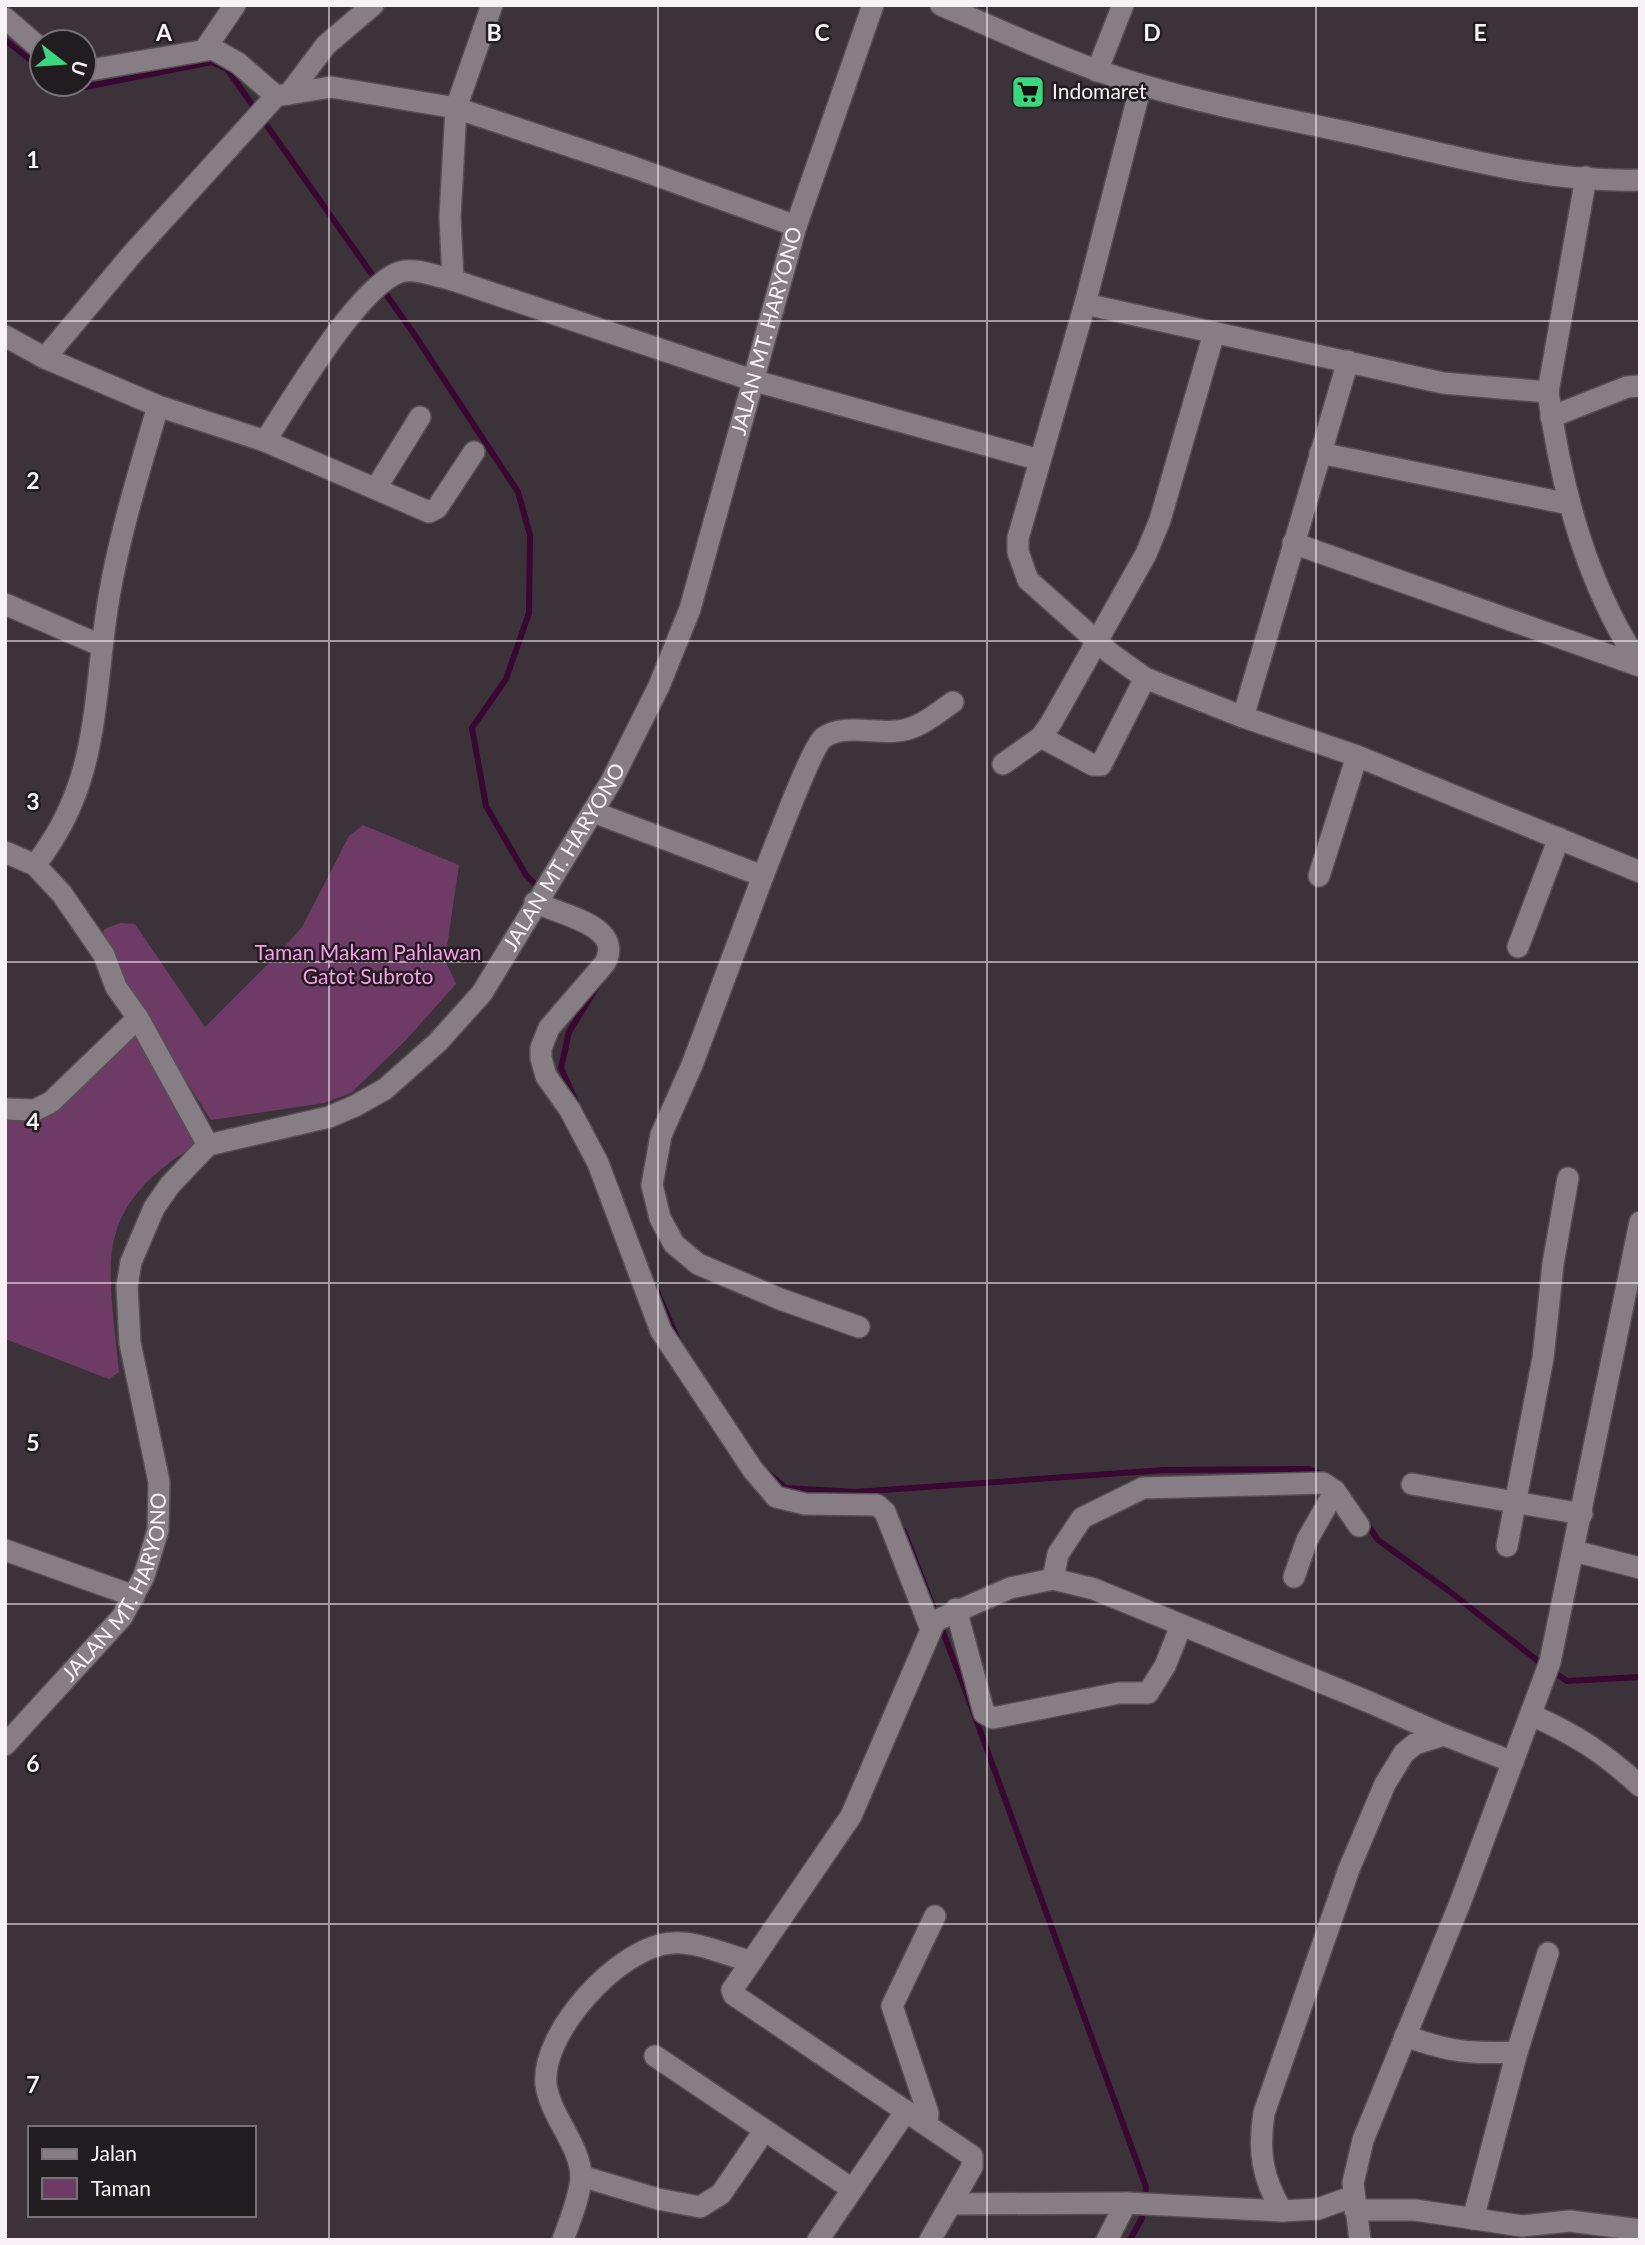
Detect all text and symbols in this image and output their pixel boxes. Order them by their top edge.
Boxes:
text: A [155,18,173,46]
text: B [486,18,502,46]
text: C [814,18,830,46]
text: D [1143,18,1161,46]
text: E [1473,18,1487,46]
north arrow [28,28,98,98]
text: U [67,58,93,78]
supermarket icon: Indomaret [1009,73,1047,111]
place label: Indomaret [1052,78,1147,103]
text: 1 [26,145,40,173]
street label: JALAN MT. HARYONO [725,224,806,438]
text: 2 [26,466,40,494]
street label: JALAN MT. HARYONO [497,759,629,955]
text: 3 [26,787,40,815]
park label: Taman Makam Pahlawan Gatot Subroto [255,939,481,988]
text: 4 [26,1107,40,1135]
text: 5 [26,1428,40,1456]
street label: JALAN MT. HARYONO [56,1492,170,1686]
text: 6 [26,1749,40,1777]
text: 7 [26,2070,40,2098]
legend [28,2126,256,2217]
text: Jalan [91,2140,137,2165]
text: Taman [91,2175,151,2200]

